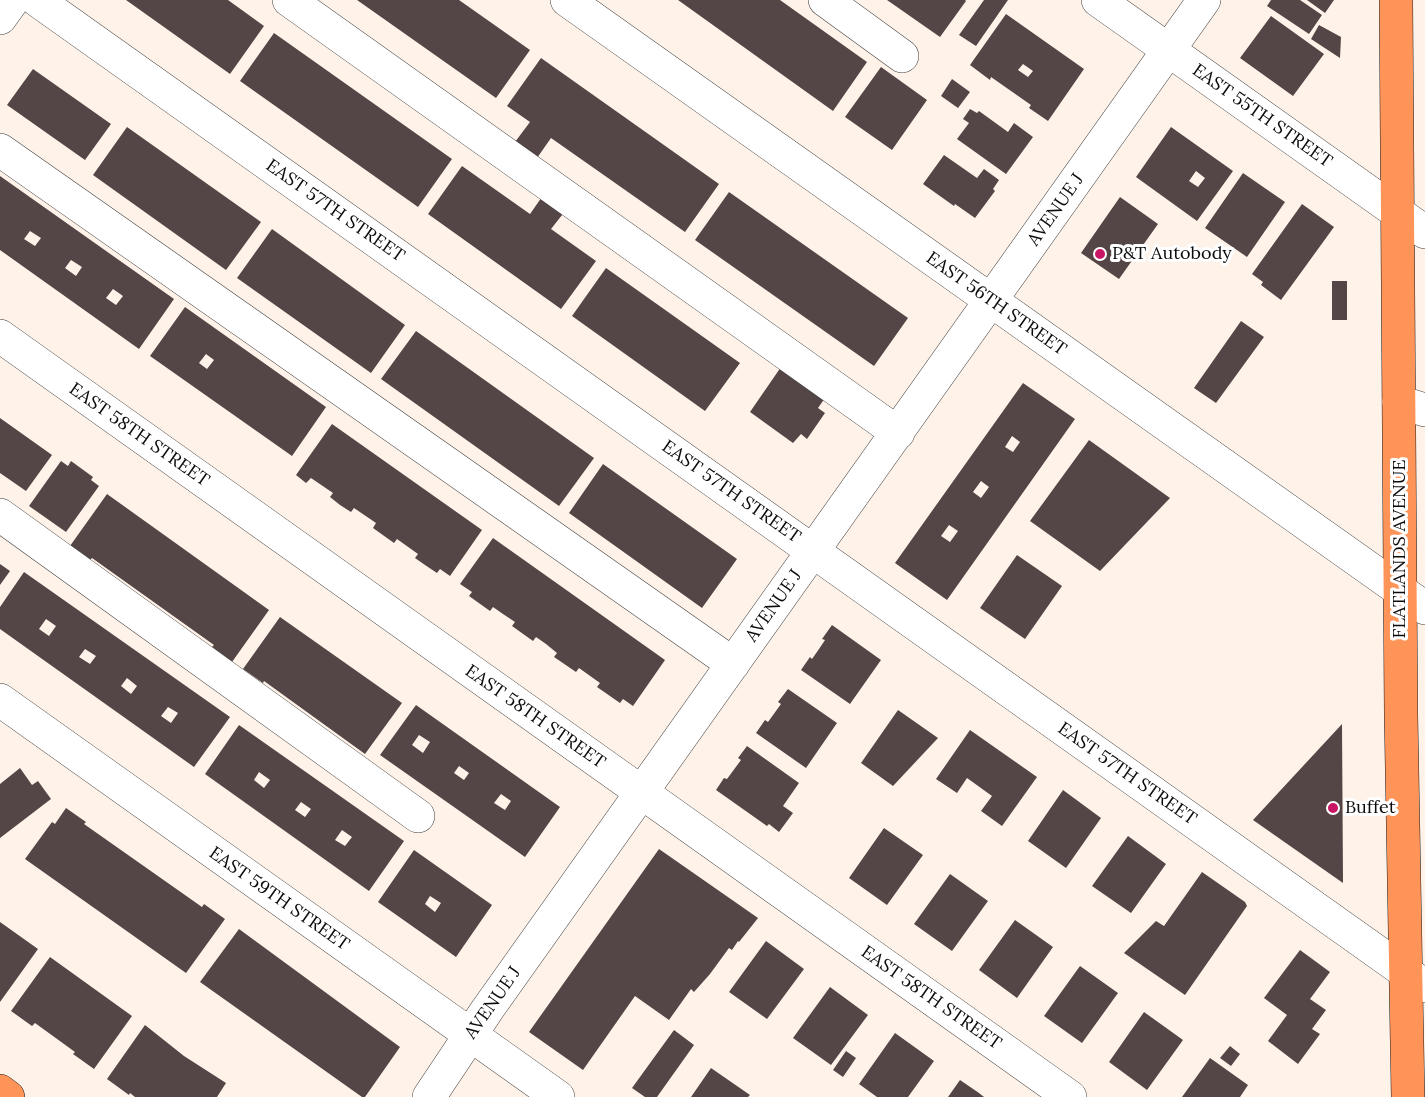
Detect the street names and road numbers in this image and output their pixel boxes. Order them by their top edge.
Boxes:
street label: EAST 55TH STREET [1188,60,1336,172]
street label: EAST 57TH STREET [262,155,408,267]
street label: AVENUE J [1023,170,1089,250]
street label: EAST 56TH STREET [922,247,1070,361]
street label: EAST 58TH STREET [65,379,213,491]
street label: EAST 57TH STREET [658,436,804,548]
street label: FLATLANDS AVENUE [1389,460,1411,638]
street label: AVENUE J [741,566,807,646]
street label: EAST 58TH STREET [461,661,609,773]
street label: EAST 57TH STREET [1054,718,1200,830]
street label: EAST 59TH STREET [205,842,353,956]
street label: EAST 58TH STREET [857,942,1005,1054]
street label: AVENUE J [460,963,526,1043]

